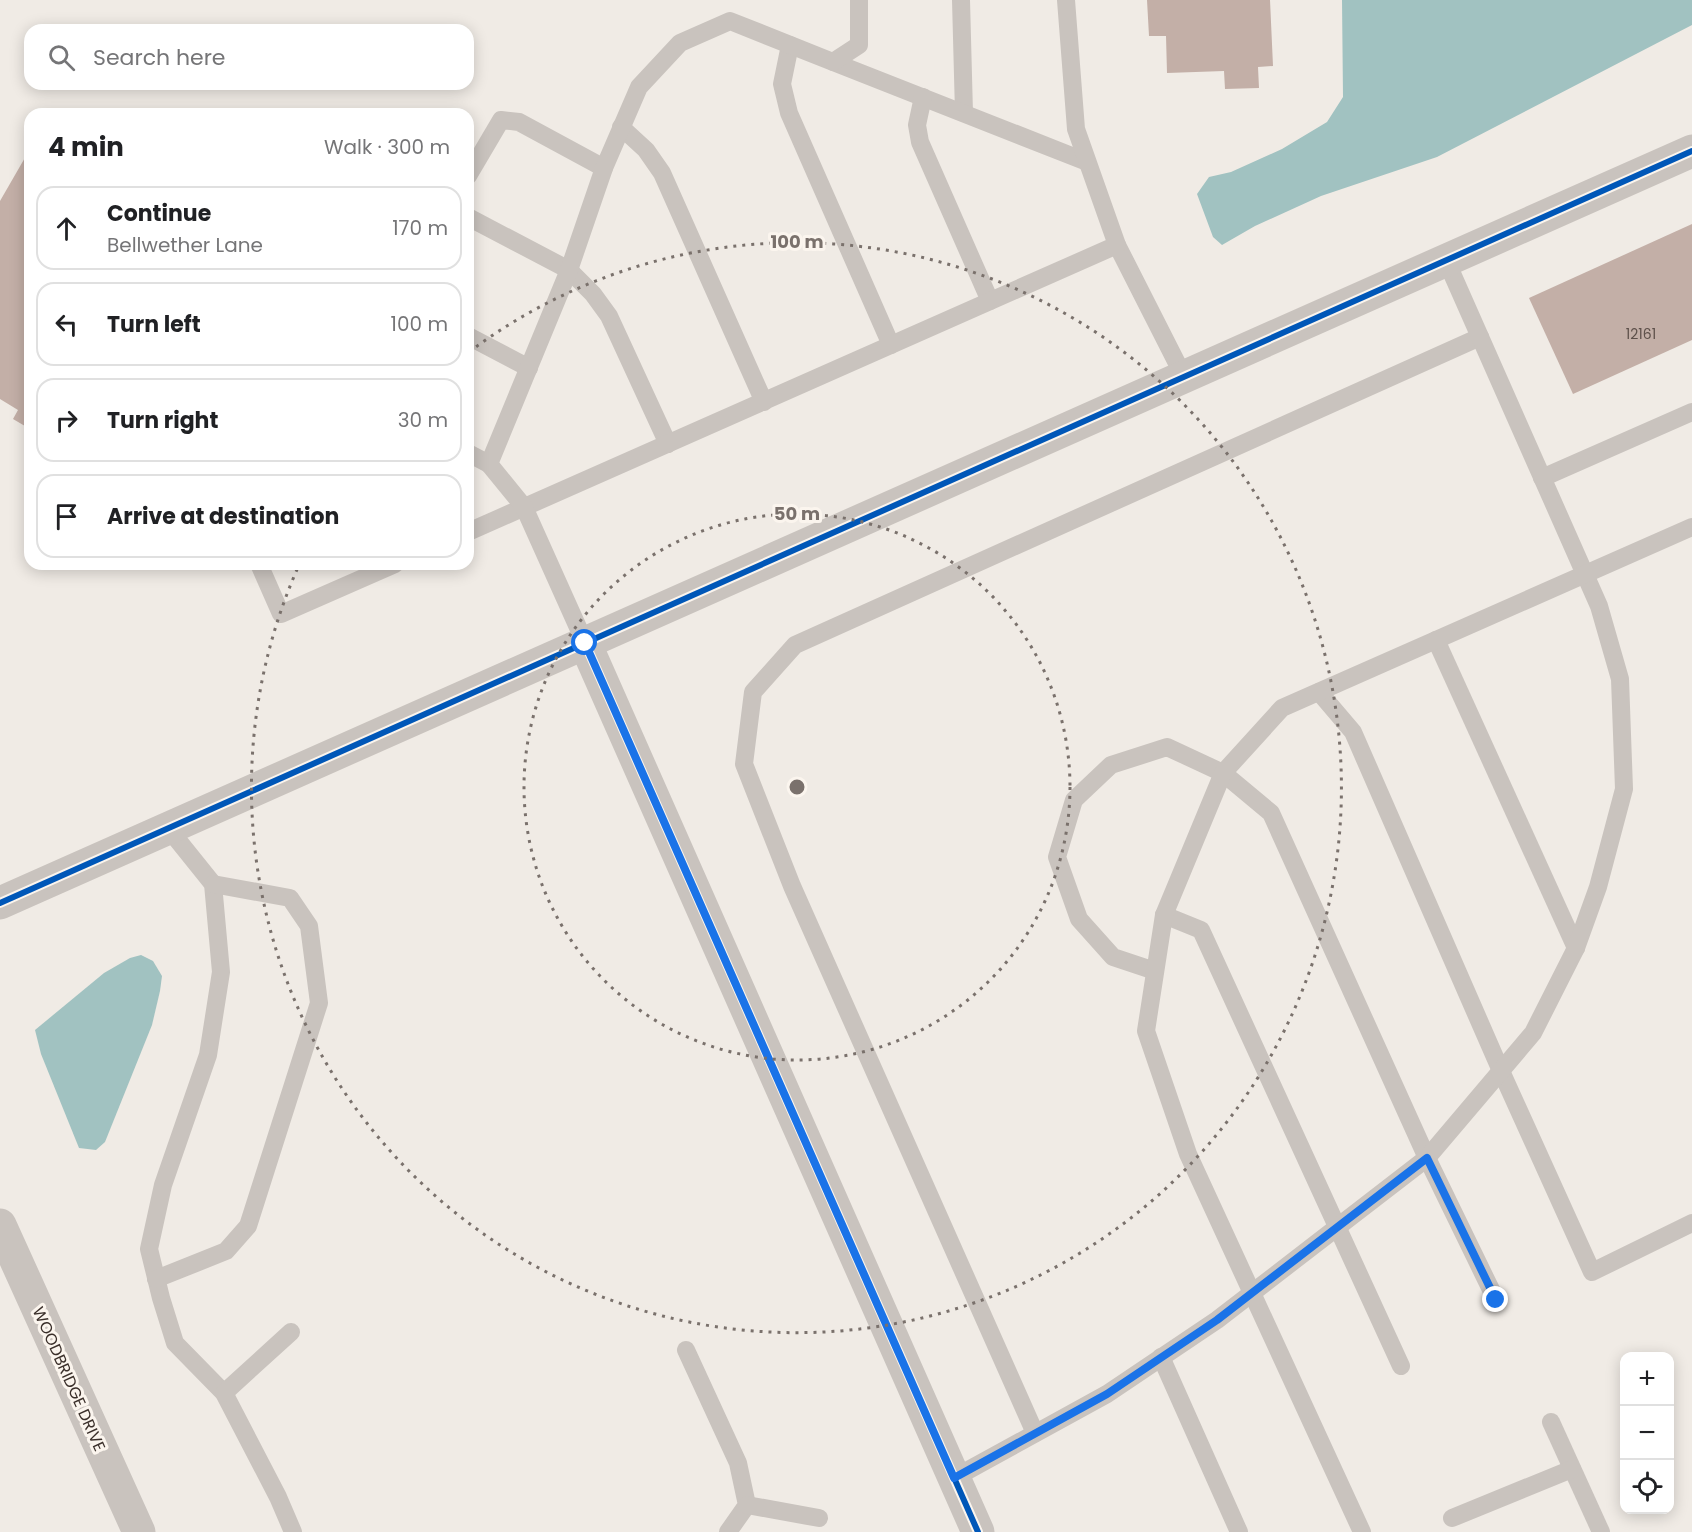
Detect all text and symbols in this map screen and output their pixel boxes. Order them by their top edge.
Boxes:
search box [24,24,474,90]
icon: search [45,41,78,74]
text: Search here [93,42,226,73]
text: 4 min [48,129,124,165]
text: Walk · 300 m [324,133,450,161]
text: Continue [107,198,211,229]
icon: ahead [50,212,83,245]
text: 170 m [392,214,448,242]
text: 100 m [770,229,824,254]
text: Bellwether Lane [107,231,263,259]
icon: left [50,308,83,341]
text: Turn left [107,309,201,340]
text: 100 m [391,310,448,338]
house number: 12161 [1626,324,1656,344]
icon: right [50,404,83,437]
text: Turn right [107,405,218,436]
text: 30 m [398,406,448,434]
icon: arrive [50,500,83,533]
text: Arrive at destination [107,501,339,532]
text: 50 m [774,501,820,526]
route start [571,629,597,655]
centre of rings [787,777,807,797]
route end [1482,1286,1508,1312]
street label: WOODBRIDGE DRIVE [27,1303,111,1455]
map controls [1620,1352,1674,1514]
button: + [1620,1352,1674,1406]
button: − [1620,1406,1674,1460]
button: locate [1620,1460,1674,1514]

